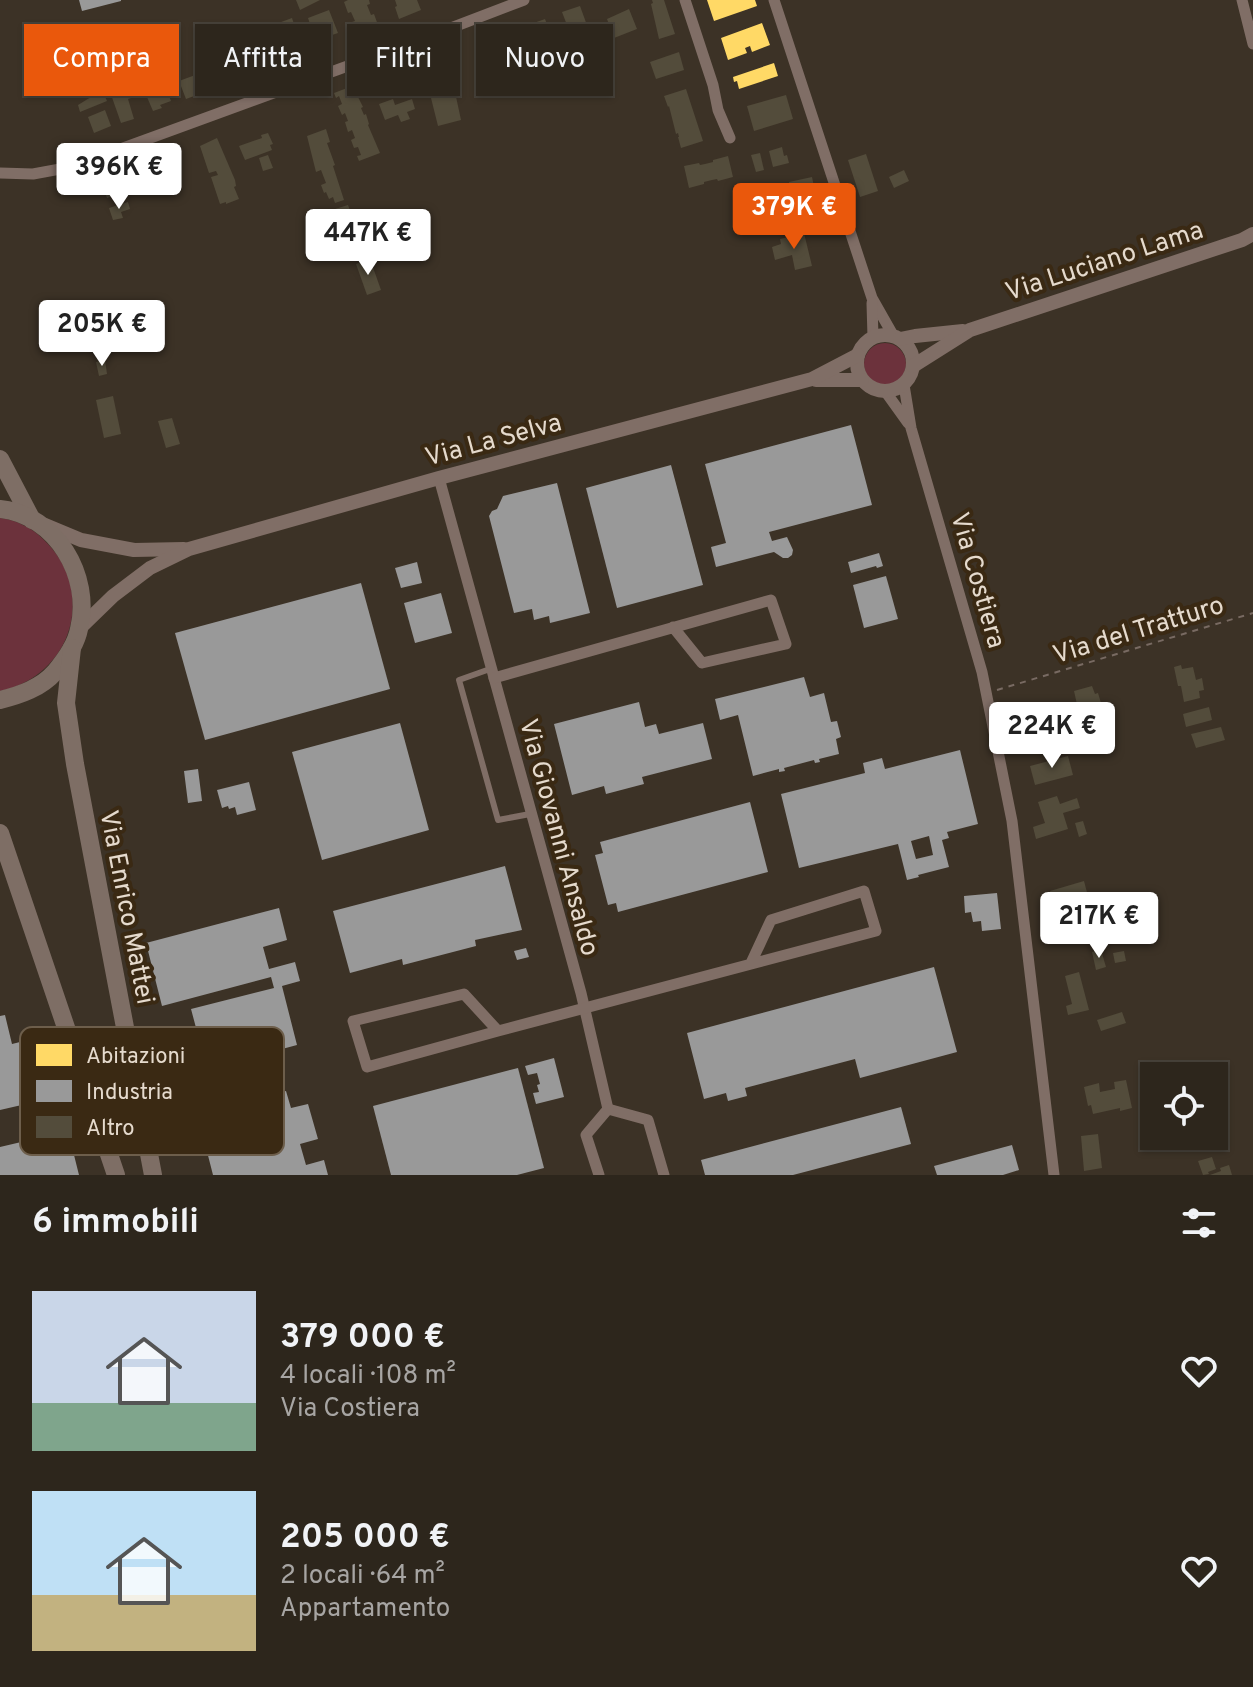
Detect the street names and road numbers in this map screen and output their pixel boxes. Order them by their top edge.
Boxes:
street label: Via Luciano Lama [1002,215,1208,310]
street label: Via La Selva [422,407,566,475]
street label: Via Costiera [941,509,1012,652]
street label: Via del Tratturo [1049,590,1228,673]
street label: Via Giovanni Ansaldo [510,715,605,960]
street label: Via Enrico Mattei [91,808,161,1007]

